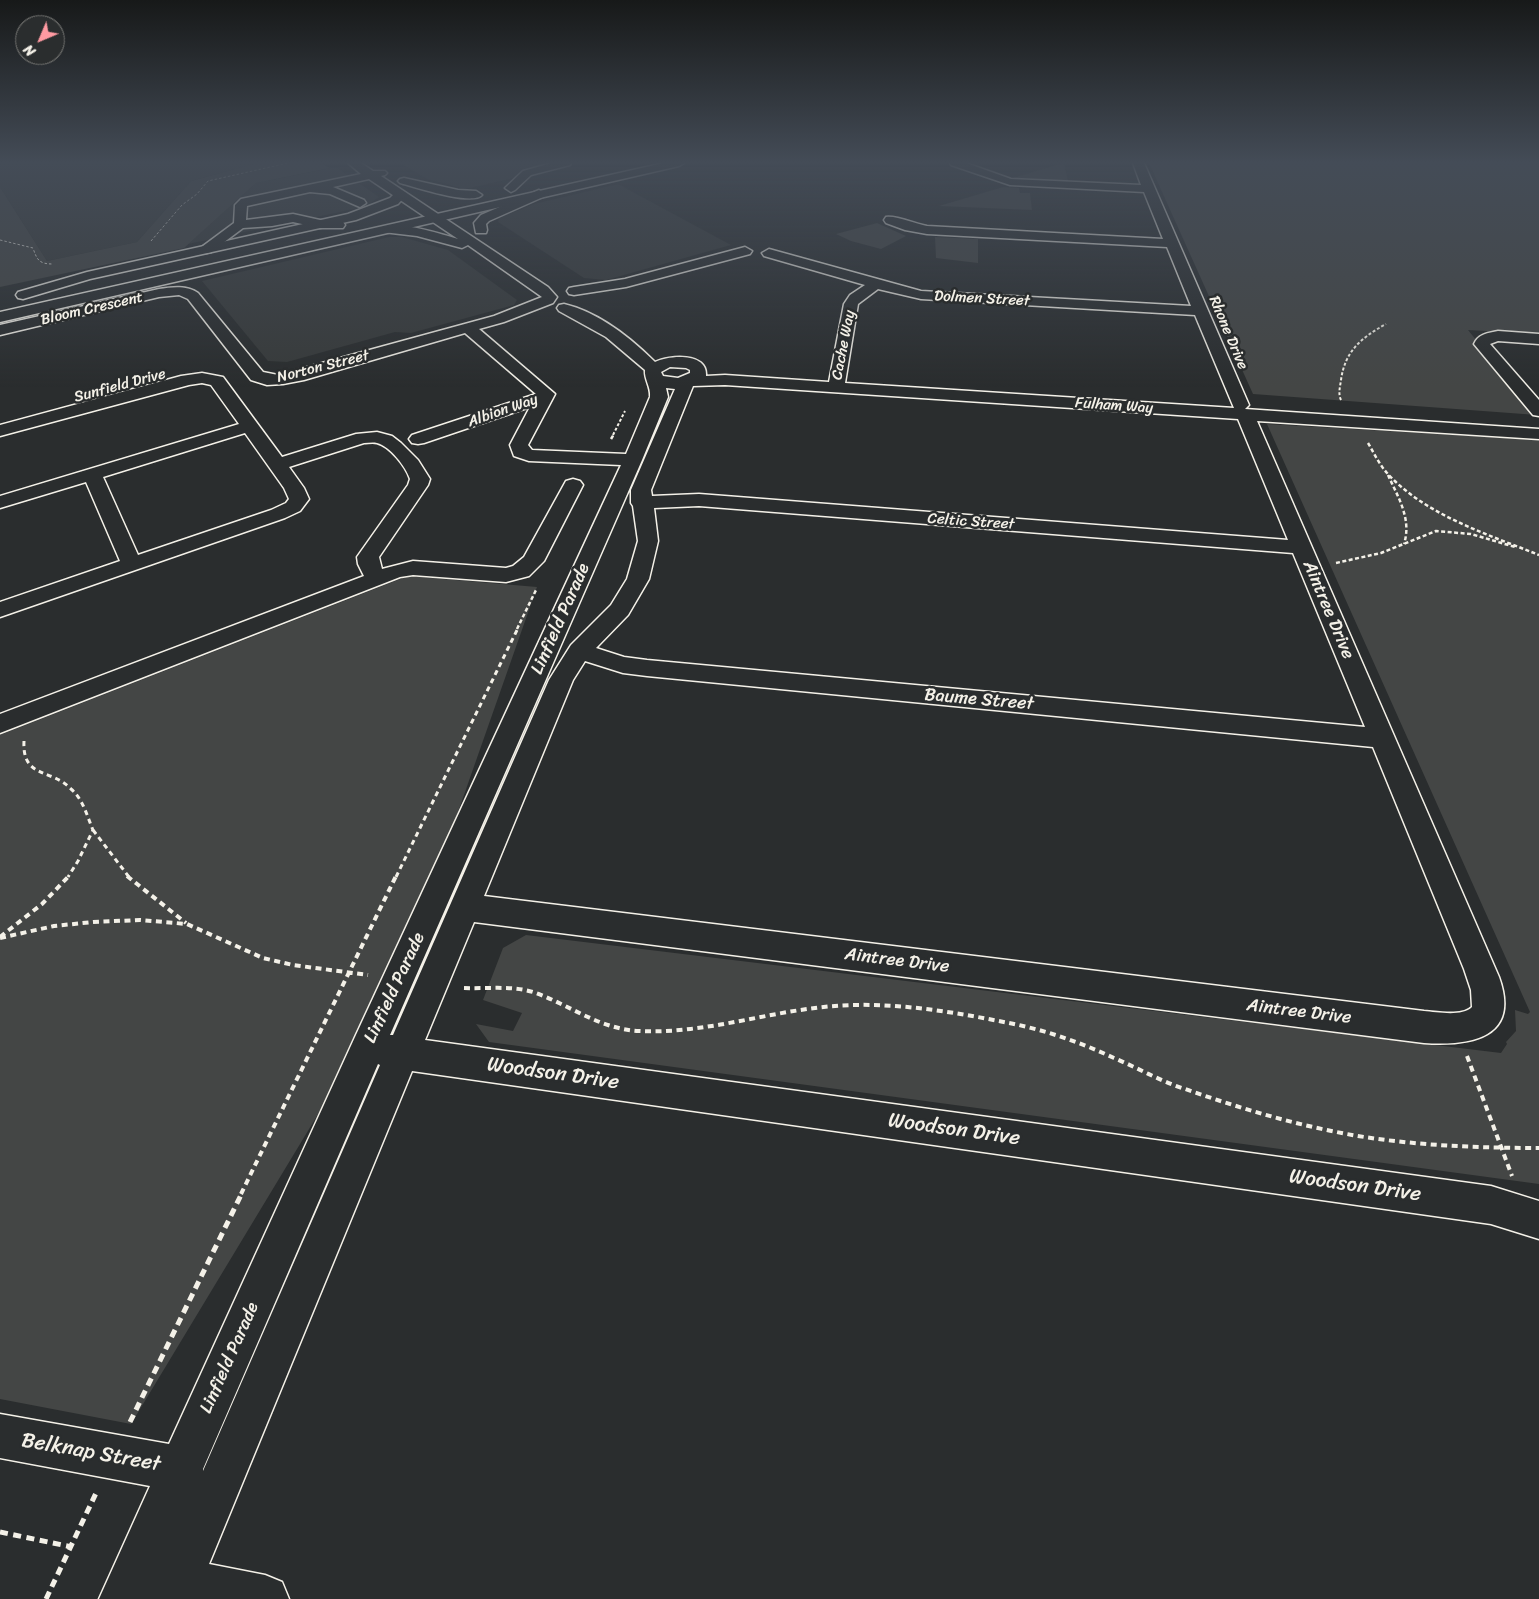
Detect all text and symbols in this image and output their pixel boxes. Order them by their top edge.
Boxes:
north arrow [15,15,65,65]
text: N [17,38,42,63]
street label: Bloom Crescent [39,288,145,330]
street label: Dolmen Street [934,288,1030,310]
street label: Rhone Drive [1204,293,1252,373]
street label: Cache Way [828,309,860,381]
street label: Norton Street [275,347,371,387]
street label: Sunfield Drive [72,365,168,407]
street label: Albion Way [466,391,540,431]
street label: Fulham Way [1074,394,1154,418]
street label: Celtic Street [927,510,1015,534]
street label: Aintree Drive [1298,557,1358,663]
street label: Linfield Parade [527,560,595,678]
street label: Baume Street [924,684,1034,716]
street label: Linfield Parade [360,929,430,1047]
street label: Aintree Drive [844,944,950,978]
street label: Aintree Drive [1246,995,1352,1029]
street label: Woodson Drive [485,1052,621,1096]
street label: Woodson Drive [886,1108,1022,1152]
street label: Woodson Drive [1287,1164,1423,1208]
street label: Linfield Parade [196,1299,264,1417]
street label: Belknap Street [20,1428,162,1478]

